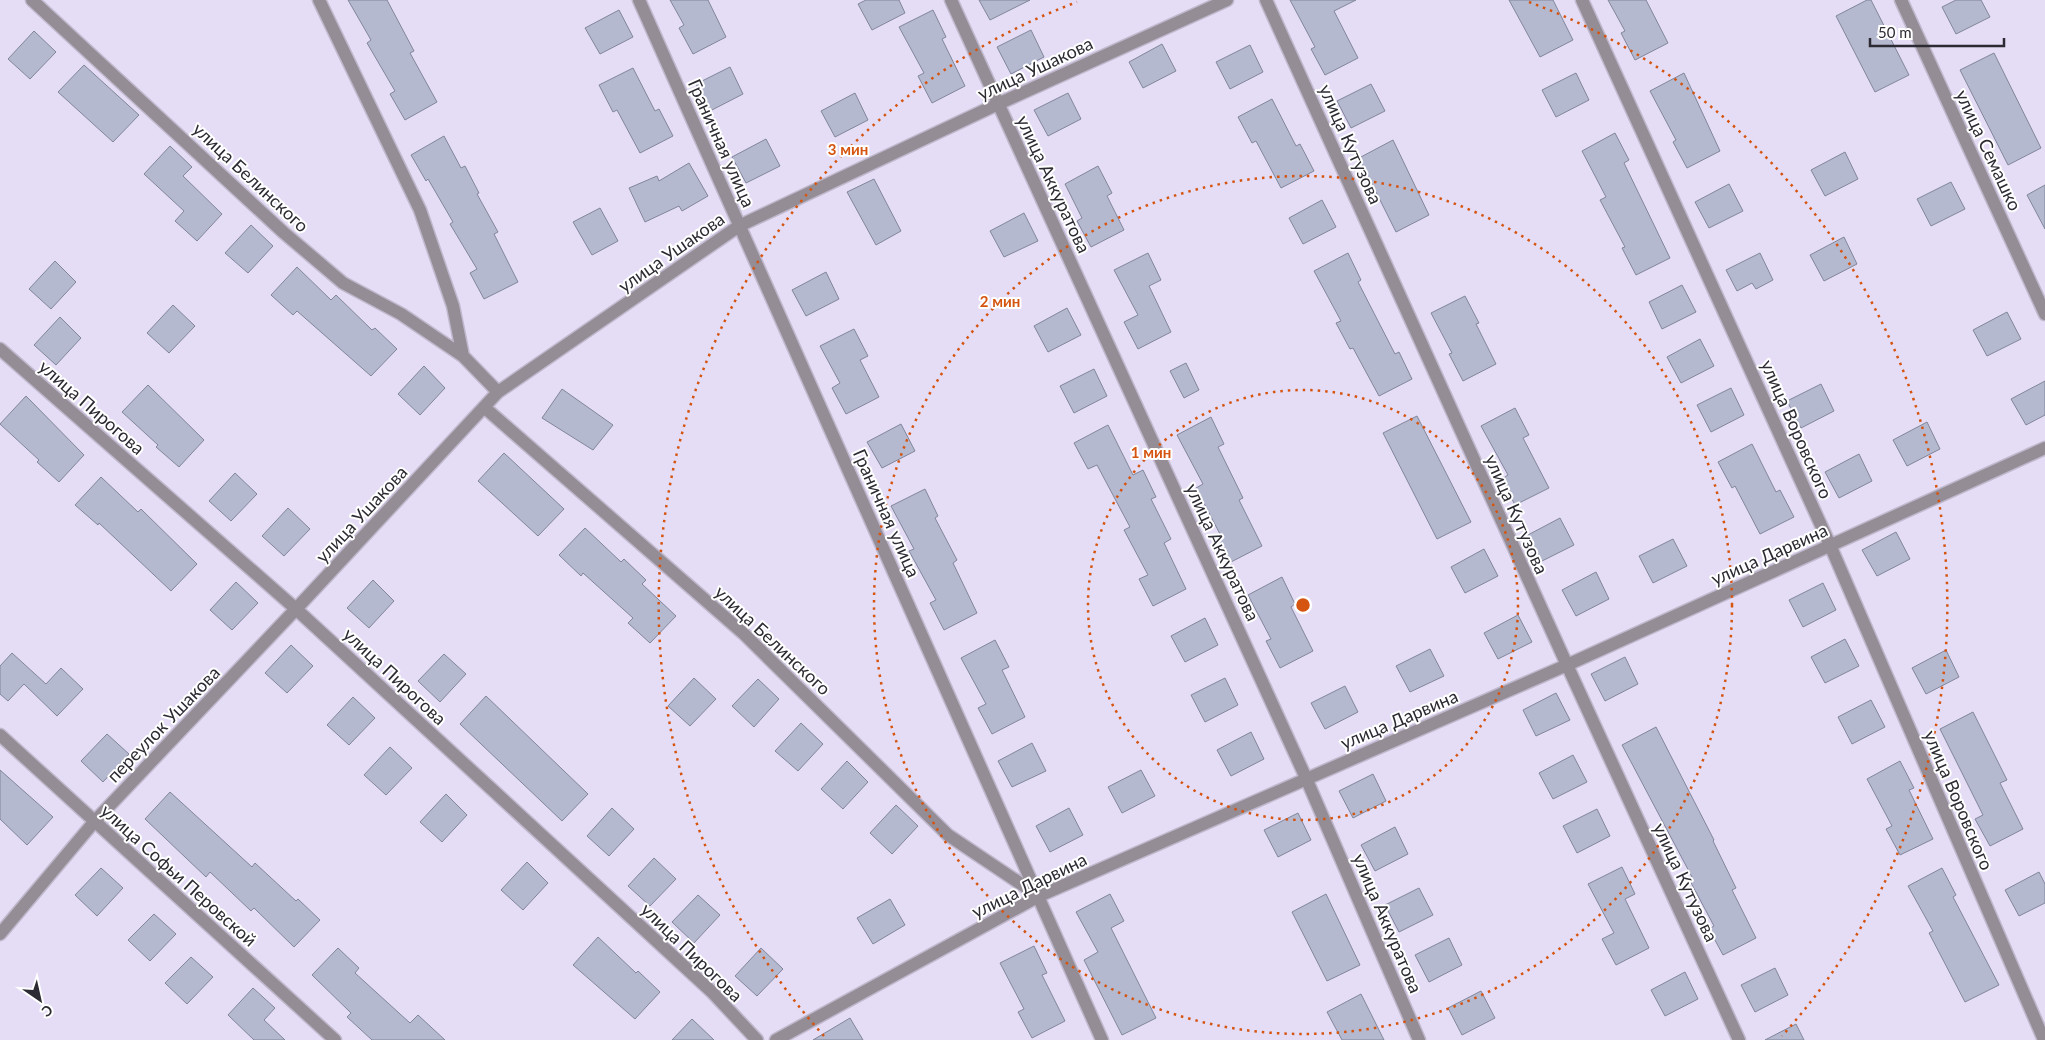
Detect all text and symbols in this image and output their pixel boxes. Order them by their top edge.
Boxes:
scale bar [1870,15,2004,47]
text: 50 m [1878,23,1912,41]
street label: улица Ушакова [974,32,1096,104]
street label: Граничная улица [684,75,760,211]
street label: улица Кутузова [1315,81,1387,207]
street label: улица Семашко [1951,86,2027,214]
street label: улица Аккуратова [1012,112,1096,256]
street label: улица Белинского [189,118,313,236]
text: 3 мин [828,140,868,158]
street label: улица Ушакова [614,207,728,297]
text: 2 мин [980,292,1020,310]
street label: улица Пирогова [35,355,149,459]
street label: улица Воровского [1757,356,1837,502]
text: 1 мин [1131,443,1171,461]
street label: Граничная улица [849,445,925,581]
street label: улица Кутузова [1481,451,1553,577]
street label: улица Ушакова [310,461,412,567]
street label: улица Аккуратова [1181,480,1265,624]
street label: улица Дарвина [1707,518,1831,590]
street label: улица Белинского [711,581,835,699]
centre of rings [1294,596,1312,614]
street label: улица Пирогова [339,623,451,729]
street label: переулок Ушакова [102,661,224,787]
street label: улица Дарвина [1337,684,1461,754]
street label: улица Воровского [1920,727,1998,873]
street label: улица Софьи Перовской [97,799,261,951]
street label: улица Кутузова [1649,819,1723,945]
street label: улица Дарвина [968,848,1090,922]
street label: улица Аккуратова [1349,850,1427,996]
street label: улица Пирогова [637,898,747,1006]
north arrow [15,975,65,1025]
text: С [38,1002,56,1021]

